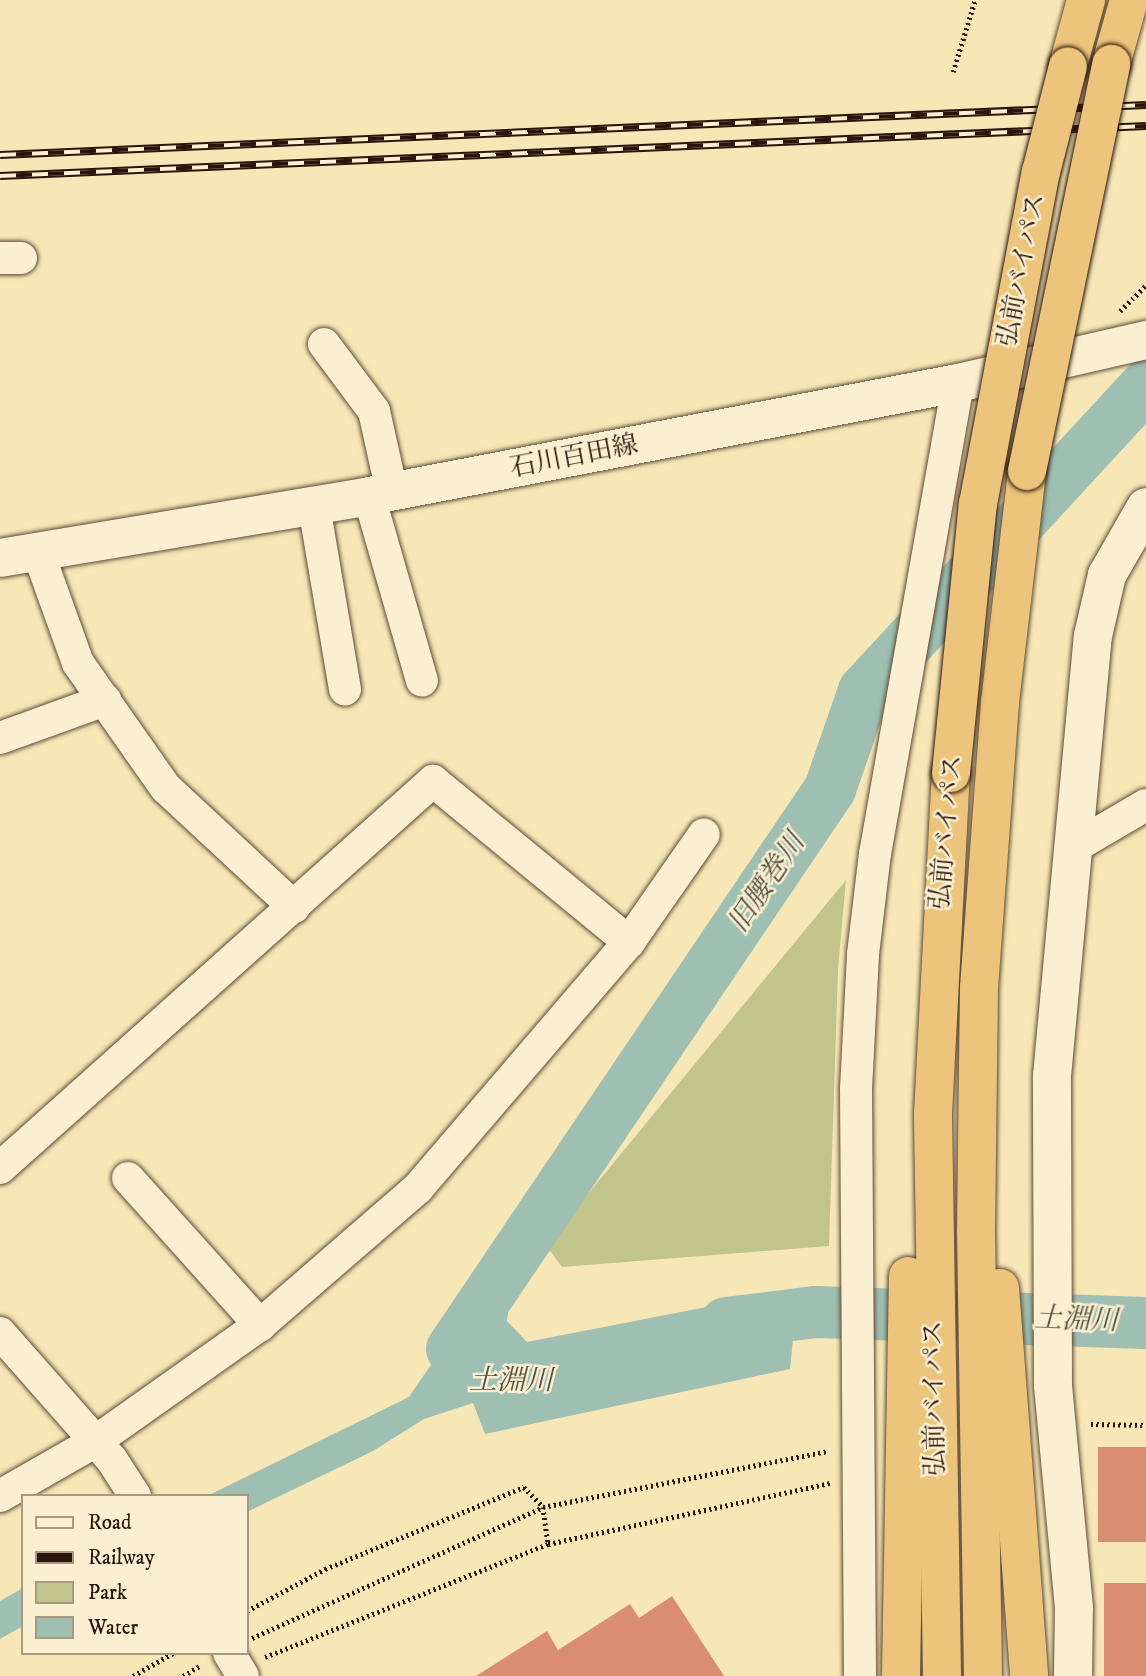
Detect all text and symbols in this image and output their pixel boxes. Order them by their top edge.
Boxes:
street label: 弘前バイパス [992,190,1052,350]
street label: 石川百田線 [507,429,641,485]
street label: 弘前バイパス [925,753,969,911]
water label: 旧腰巻川 [722,827,812,939]
water label: 土淵川 [1033,1302,1119,1338]
street label: 弘前バイパス [918,1320,952,1476]
water label: 土淵川 [469,1364,553,1398]
legend [21,1494,248,1655]
text: Road [88,1510,132,1536]
text: Railway [88,1545,155,1571]
text: Park [88,1580,127,1606]
text: Water [88,1615,138,1641]

